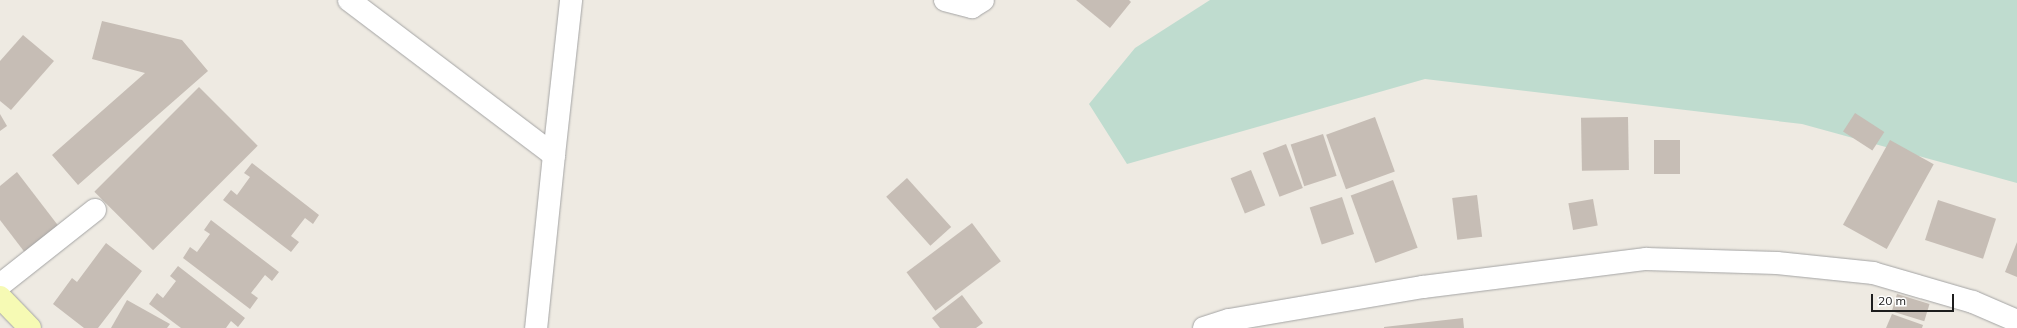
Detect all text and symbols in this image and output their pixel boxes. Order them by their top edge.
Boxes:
scale bar [1873,286,1956,312]
text: 20 m [1878,293,1906,308]

